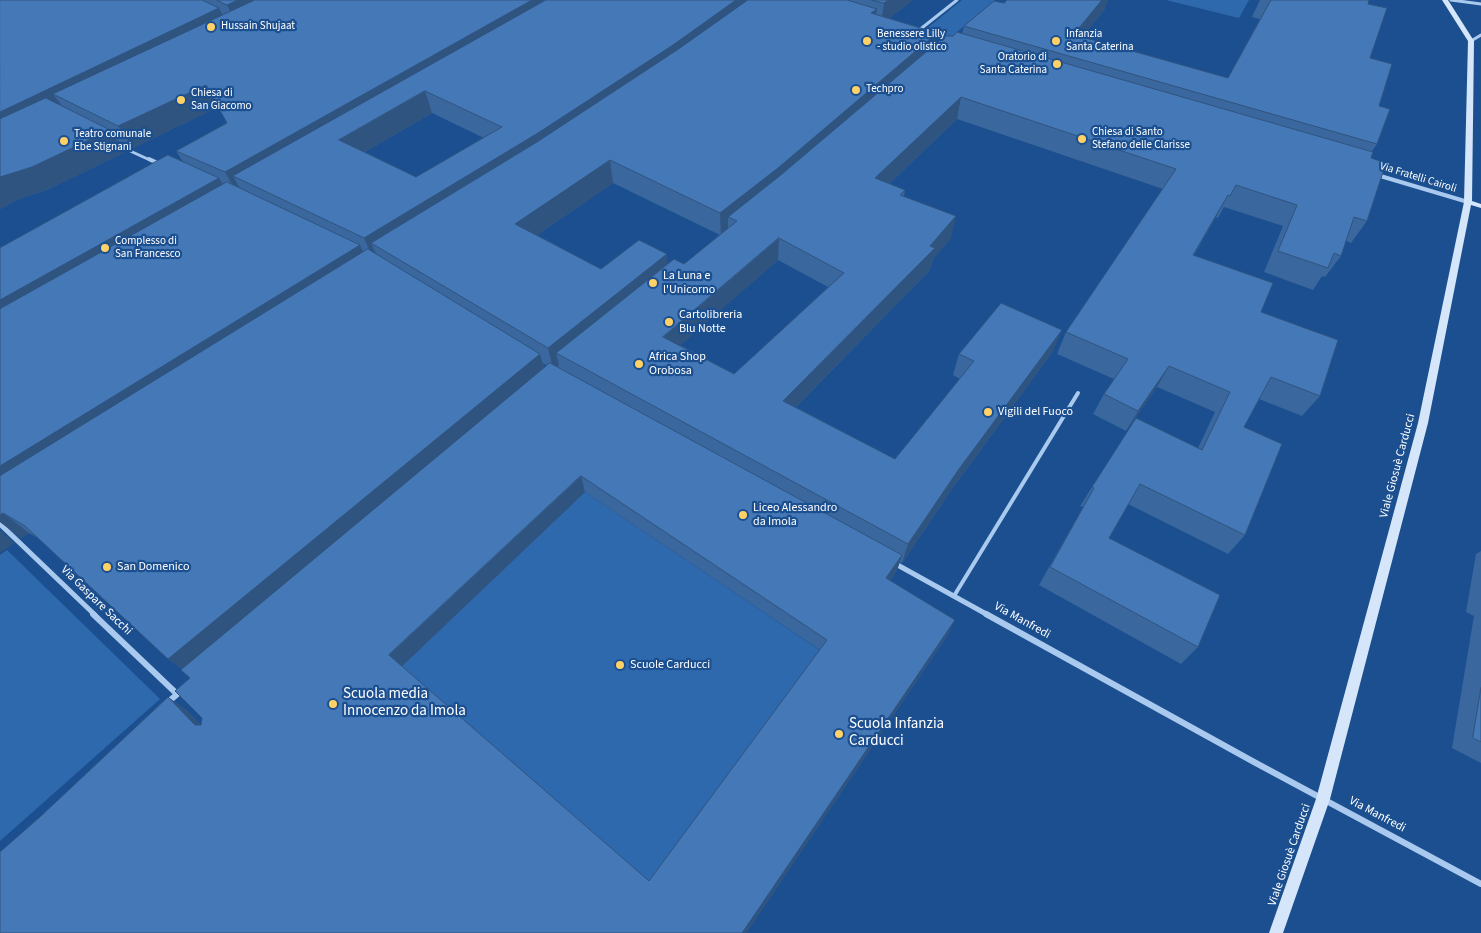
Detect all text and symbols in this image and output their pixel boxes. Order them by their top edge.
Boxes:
place label: Hussain Shujaat [221,20,295,34]
marker: Hussain Shujaat [205,21,217,33]
place label: Benessere Lilly - studio olistico [877,28,947,54]
place label: Infanzia Santa Caterina [1066,28,1133,54]
marker: Benessere Lilly - studio olistico [861,35,873,47]
marker: Infanzia Santa Caterina [1050,35,1062,47]
place label: Oratorio di Santa Caterina [980,51,1047,77]
marker: Oratorio di Santa Caterina [1051,58,1063,70]
place label: Techpro [866,83,903,97]
marker: Techpro [850,84,862,96]
place label: Chiesa di San Giacomo [191,87,251,113]
marker: Chiesa di San Giacomo [175,94,187,106]
place label: Chiesa di Santo Stefano delle Clarisse [1092,126,1190,152]
place label: Teatro comunale Ebe Stignani [74,128,151,154]
marker: Chiesa di Santo Stefano delle Clarisse [1076,133,1088,145]
marker: Teatro comunale Ebe Stignani [58,135,70,147]
street label: Via Fratelli Cairoli [1378,160,1458,196]
place label: Complesso di San Francesco [115,235,181,261]
marker: Complesso di San Francesco [99,242,111,254]
place label: La Luna e l'Unicorno [663,269,715,297]
marker: La Luna e l'Unicorno [647,277,659,289]
place label: Cartolibreria Blu Notte [679,308,742,336]
marker: Cartolibreria Blu Notte [663,316,675,328]
place label: Africa Shop Orobosa [649,350,706,378]
marker: Africa Shop Orobosa [633,358,645,370]
place label: Vigili del Fuoco [998,405,1073,419]
marker: Vigili del Fuoco [982,406,994,418]
street label: Viale Giosuè Carducci [1377,412,1419,520]
place label: Liceo Alessandro da Imola [753,501,837,529]
marker: Liceo Alessandro da Imola [737,509,749,521]
place label: San Domenico [117,560,189,574]
marker: San Domenico [101,561,113,573]
street label: Via Gaspare Sacchi [57,563,135,639]
street label: Via Manfredi [991,600,1053,642]
place label: Scuole Carducci [630,658,710,672]
marker: Scuole Carducci [614,659,626,671]
place label: Scuola media Innocenzo da Imola [343,686,466,721]
marker: Scuola media Innocenzo da Imola [327,698,339,710]
place label: Scuola Infanzia Carducci [849,716,944,751]
marker: Scuola Infanzia Carducci [833,728,845,740]
street label: Via Manfredi [1346,794,1408,836]
street label: Viale Giosuè Carducci [1266,802,1314,908]

